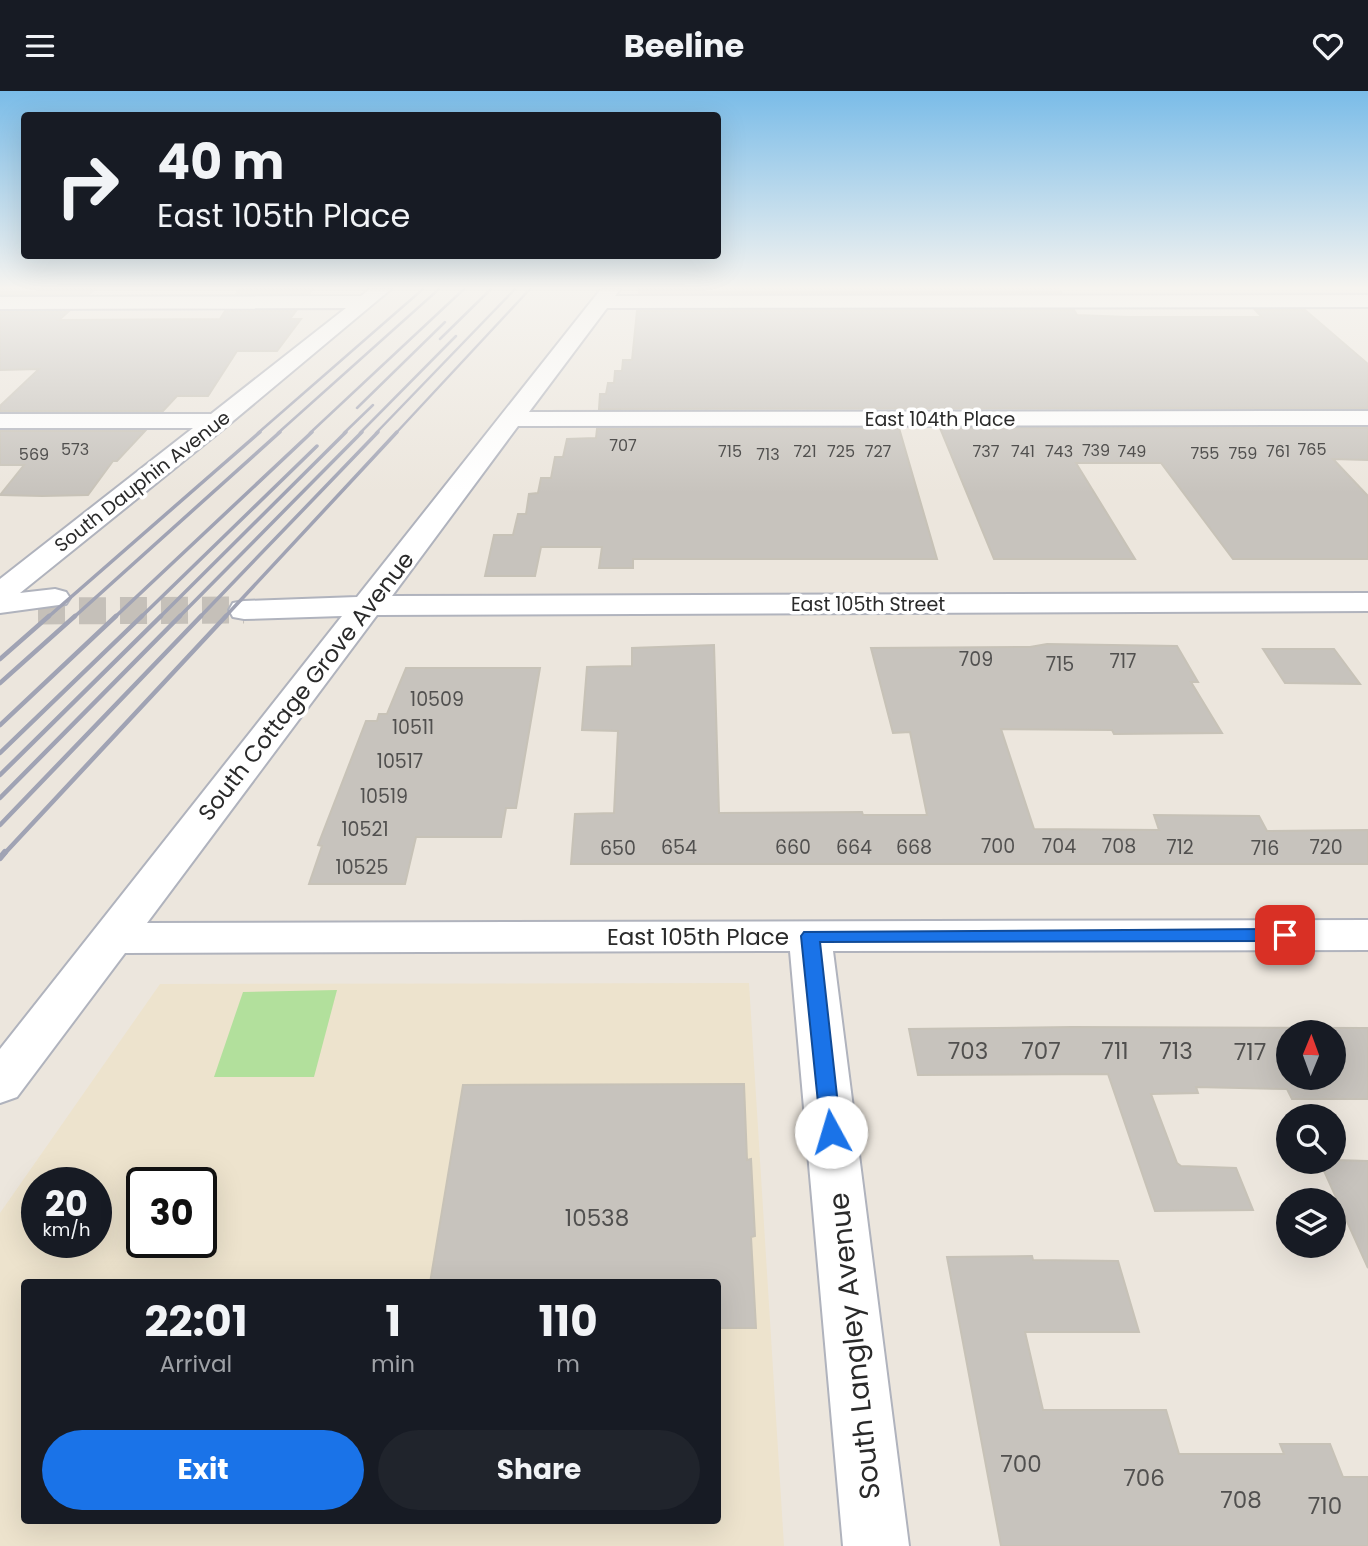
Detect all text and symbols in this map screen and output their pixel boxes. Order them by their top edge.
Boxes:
text: Beeline [624,23,744,68]
icon: menu [21,27,59,65]
icon: heart [1309,27,1347,65]
text: 40 m [157,128,284,196]
icon: right [42,140,133,231]
text: East 105th Place [157,193,410,238]
street label: South Dauphin Avenue [49,404,236,559]
street label: East 104th Place [865,406,1015,433]
house number: 707 [609,434,637,457]
house number: 573 [61,438,89,461]
house number: 765 [1298,438,1326,461]
house number: 739 [1082,439,1110,462]
house number: 715 [718,440,742,463]
house number: 721 [793,440,817,463]
house number: 725 [827,440,855,463]
house number: 727 [865,440,892,463]
house number: 737 [973,440,1000,463]
house number: 741 [1011,440,1035,463]
house number: 743 [1045,440,1073,463]
house number: 749 [1118,440,1146,463]
house number: 761 [1266,440,1290,463]
house number: 755 [1191,442,1219,465]
house number: 759 [1229,442,1257,465]
house number: 569 [19,443,49,466]
house number: 713 [756,443,780,466]
street label: South Cottage Grove Avenue [191,545,421,827]
street label: East 105th Street [791,591,945,618]
house number: 709 [959,646,993,673]
house number: 717 [1110,648,1136,675]
house number: 715 [1046,651,1074,678]
house number: 10509 [410,686,464,713]
house number: 10511 [392,714,434,741]
house number: 10517 [377,748,423,775]
house number: 10519 [360,783,408,810]
house number: 10521 [342,816,388,843]
house number: 700 [981,833,1015,860]
house number: 704 [1042,833,1076,860]
house number: 708 [1102,833,1136,860]
house number: 654 [661,834,697,861]
house number: 660 [775,834,811,861]
house number: 664 [836,834,872,861]
house number: 668 [896,834,932,861]
house number: 712 [1166,834,1194,861]
house number: 720 [1309,834,1343,861]
house number: 650 [600,835,636,862]
house number: 716 [1251,835,1279,862]
house number: 10525 [336,854,388,881]
pin [1255,905,1315,965]
icon: arrive [1266,916,1304,954]
street label: East 105th Place [607,921,789,953]
north arrow [1276,1020,1346,1090]
map controls [1276,1020,1346,1258]
house number: 703 [948,1035,988,1067]
house number: 707 [1021,1035,1061,1067]
house number: 711 [1101,1035,1129,1067]
house number: 713 [1159,1035,1193,1067]
house number: 717 [1234,1036,1266,1068]
position arrow [794,1095,868,1169]
button: search [1276,1104,1346,1174]
speed limit sign: 30 [126,1167,217,1258]
text: 20 [45,1179,88,1228]
button: layers [1276,1188,1346,1258]
street label: South Langley Avenue [819,1191,890,1501]
house number: 10538 [565,1202,629,1234]
text: km/h [43,1217,90,1242]
text: 22:01 [144,1292,248,1351]
text: 1 [385,1292,401,1351]
text: 110 [539,1292,598,1351]
text: Arrival [160,1348,232,1380]
text: min [371,1348,415,1380]
text: m [556,1348,580,1380]
button: Exit [42,1430,364,1510]
button: Share [378,1430,700,1510]
house number: 700 [1000,1448,1042,1480]
house number: 706 [1123,1462,1165,1494]
house number: 708 [1220,1484,1262,1516]
house number: 710 [1308,1490,1342,1522]

